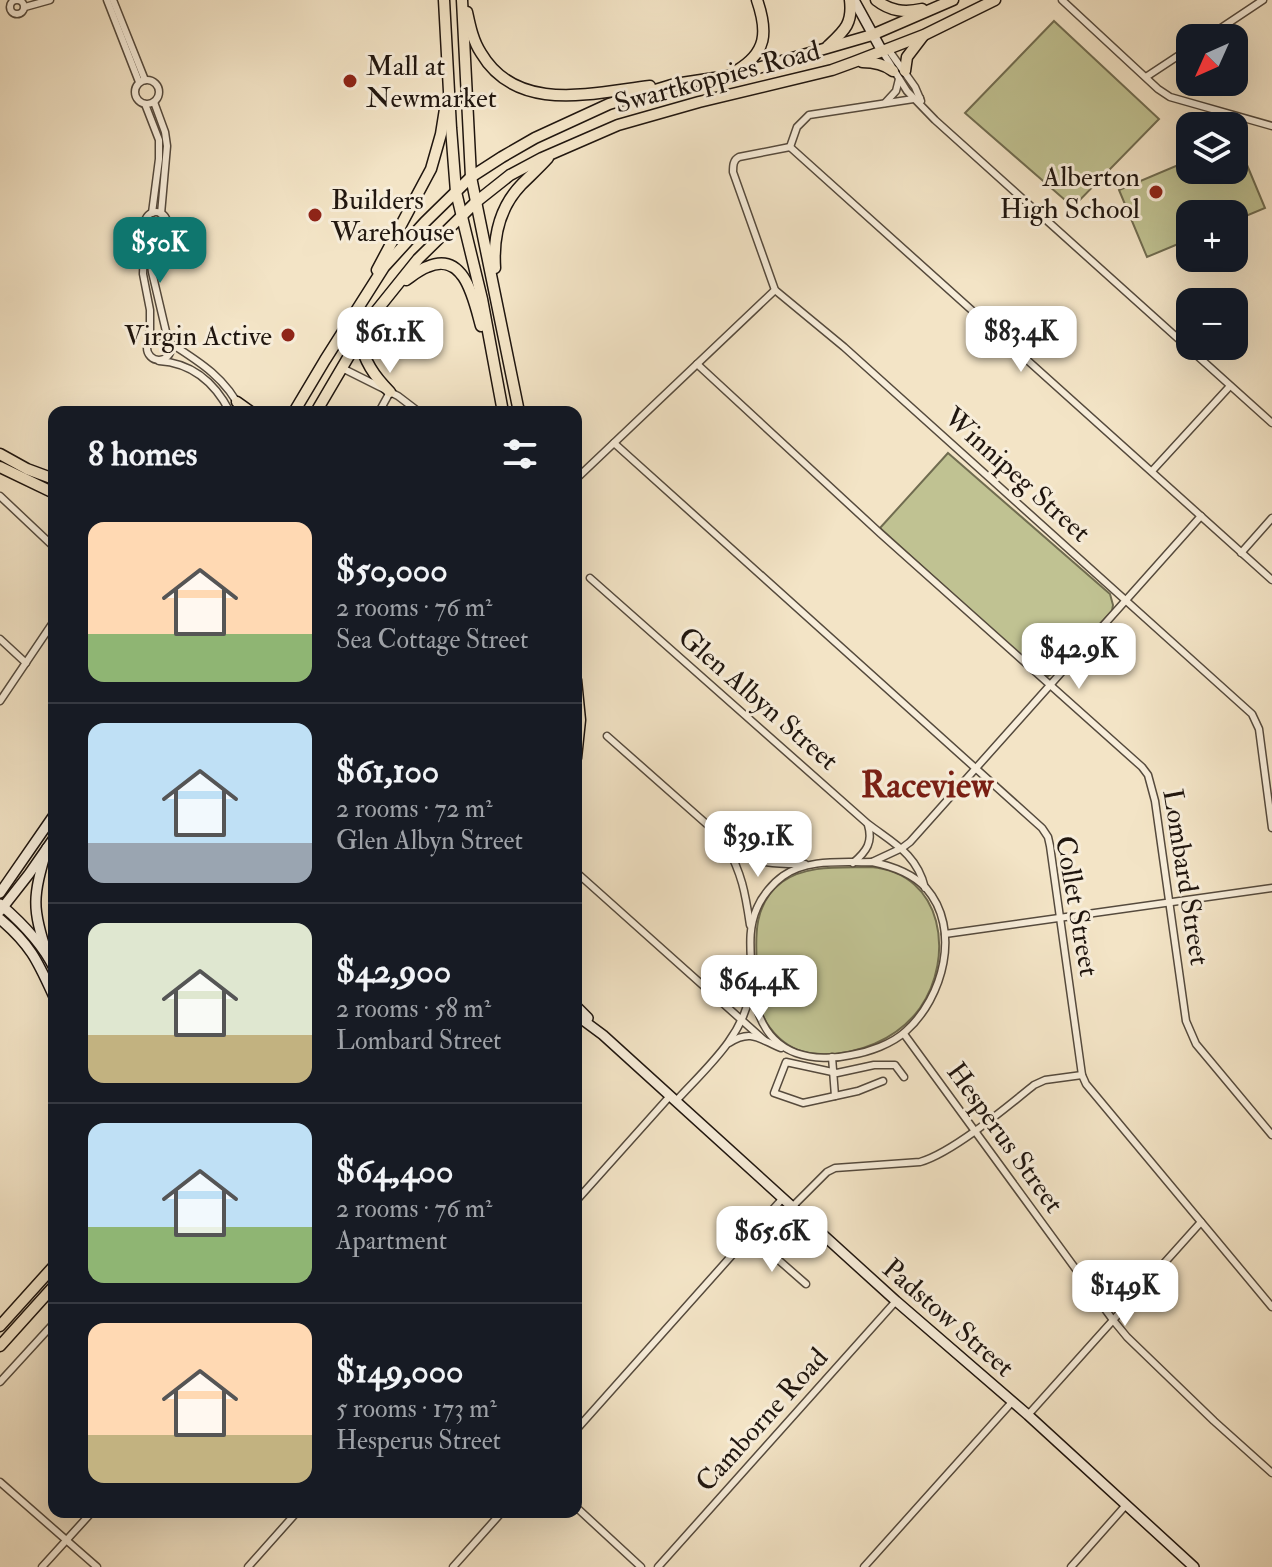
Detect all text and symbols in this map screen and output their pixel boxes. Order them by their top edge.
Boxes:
north arrow [1176,24,1248,96]
map controls [1176,24,1248,360]
street label: Swartkoppies Road [611,33,824,122]
place label: Mall at Newmarket [366,49,497,116]
marker: Mall at Newmarket [341,72,359,90]
button: layers [1176,112,1248,184]
place label: Alberton High School [1000,160,1140,227]
place label: Builders Warehouse [330,183,455,250]
marker: Alberton High School [1147,183,1165,201]
button: + [1176,200,1248,272]
marker: Builders Warehouse [306,206,324,224]
pin: $50K [113,217,207,285]
text: $50K [131,227,189,259]
button: − [1176,288,1248,360]
pin: $83.4K [956,306,1086,374]
pin: $61.1K [325,307,455,375]
text: $83.4K [984,316,1058,348]
text: $61.1K [355,317,425,349]
place label: Virgin Active [124,319,272,354]
marker: Virgin Active [279,326,297,344]
street label: Winnipeg Street [936,399,1098,550]
icon: filters [498,432,542,476]
text: 8 homes [88,433,197,476]
text: $50,000 [336,549,448,592]
icon: home [152,554,248,650]
text: 2 rooms · 76 m² [336,592,492,624]
street label: Glen Albyn Street [671,620,845,778]
pin: $42.9K [1014,623,1144,691]
text: Sea Cottage Street [336,624,528,656]
text: $42.9K [1040,633,1118,665]
text: $61,100 [336,750,439,793]
icon: home [152,755,248,851]
district label: Raceview [861,763,995,808]
street label: Lombard Street [1154,787,1217,968]
text: 2 rooms · 72 m² [336,793,493,825]
pin: $39.1K [693,811,823,879]
text: $39.1K [723,821,793,853]
text: Glen Albyn Street [336,825,523,857]
street label: Collet Street [1047,833,1106,979]
text: $42,900 [336,950,451,993]
icon: home [152,955,248,1051]
pin: $64.4K [694,955,824,1023]
text: $64.4K [719,965,799,997]
text: 2 rooms · 58 m² [336,993,491,1025]
text: Lombard Street [336,1025,501,1057]
street label: Hesperus Street [938,1056,1071,1220]
text: $64,400 [336,1150,453,1193]
icon: home [152,1155,248,1251]
text: 2 rooms · 76 m² [336,1193,492,1225]
pin: $65.6K [707,1206,837,1274]
text: $65.6K [734,1216,810,1248]
text: Apartment [336,1225,447,1257]
street label: Padstow Street [875,1251,1021,1385]
pin: $149K [1069,1260,1181,1328]
text: $149K [1090,1270,1160,1302]
street label: Camborne Road [688,1341,836,1499]
text: $149,000 [336,1350,464,1393]
icon: home [152,1355,248,1451]
text: 5 rooms · 173 m² [336,1393,497,1425]
text: Hesperus Street [336,1425,501,1457]

